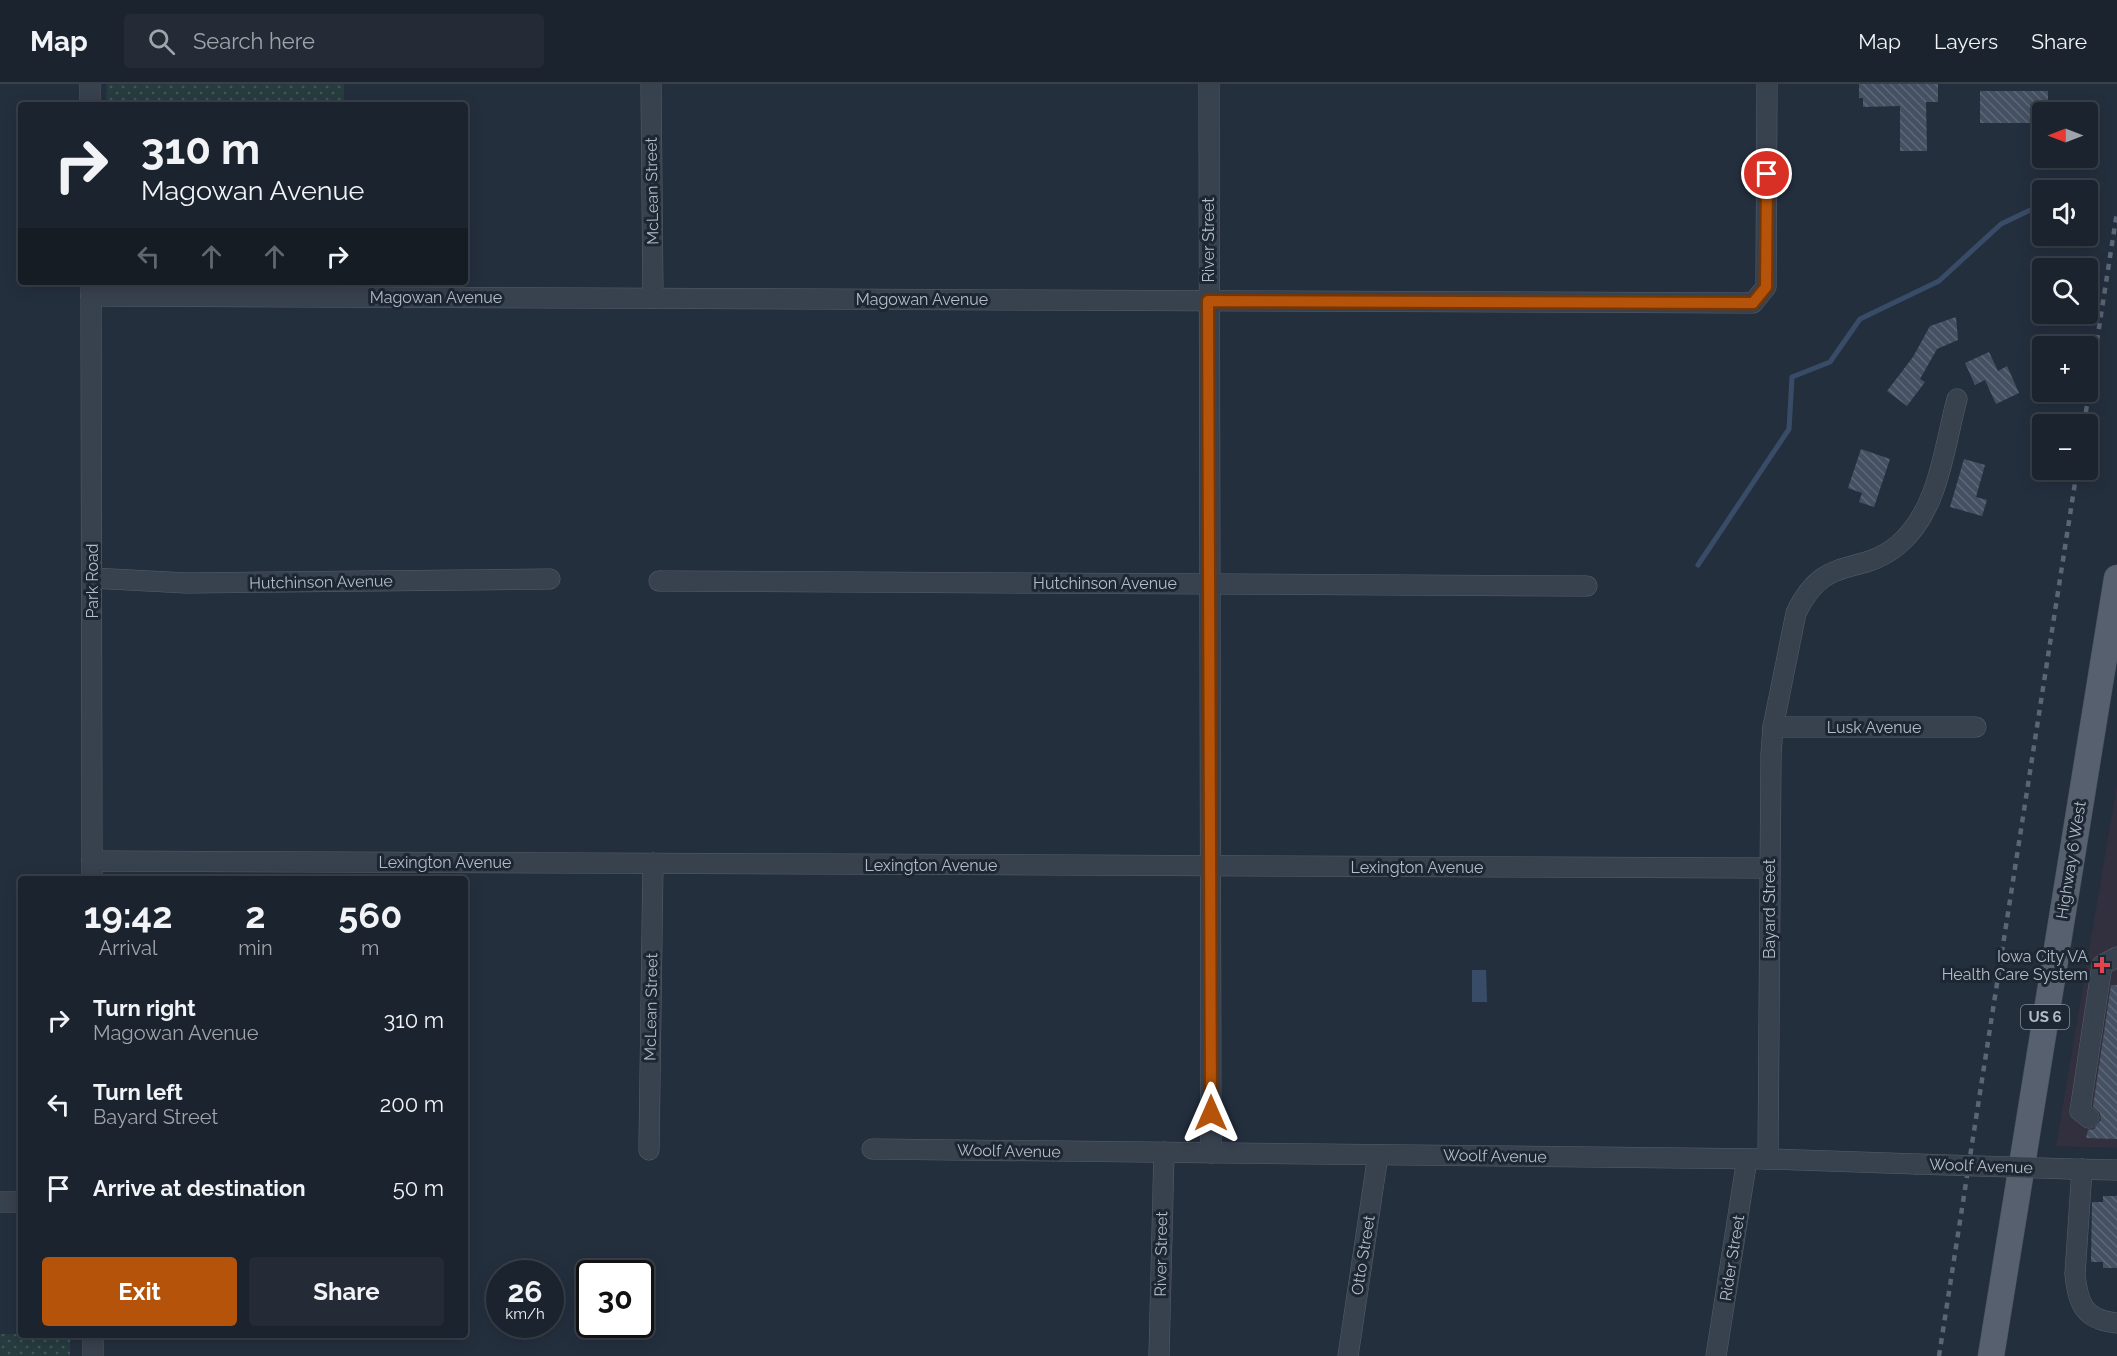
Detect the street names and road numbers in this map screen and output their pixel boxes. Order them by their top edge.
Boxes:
street label: McLean Street [642,136,662,245]
street label: River Street [1199,197,1218,283]
street label: Magowan Avenue [370,288,502,307]
street label: Magowan Avenue [856,290,988,309]
street label: Park Road [83,543,102,619]
street label: Hutchinson Avenue [249,571,393,593]
street label: Hutchinson Avenue [1033,574,1177,593]
street label: Lusk Avenue [1827,718,1921,737]
street label: Highway 6 West [2052,799,2090,920]
street label: Lexington Avenue [379,853,511,872]
street label: Lexington Avenue [865,856,997,875]
street label: Lexington Avenue [1351,858,1483,877]
street label: Bayard Street [1760,858,1779,959]
street label: McLean Street [641,952,661,1061]
road number: US 6 [2021,1005,2069,1029]
street label: Woolf Avenue [957,1141,1061,1161]
street label: Woolf Avenue [1443,1146,1547,1166]
street label: Woolf Avenue [1929,1155,2033,1177]
street label: River Street [1151,1211,1171,1297]
street label: Otto Street [1347,1213,1379,1296]
street label: Rider Street [1716,1213,1748,1302]

